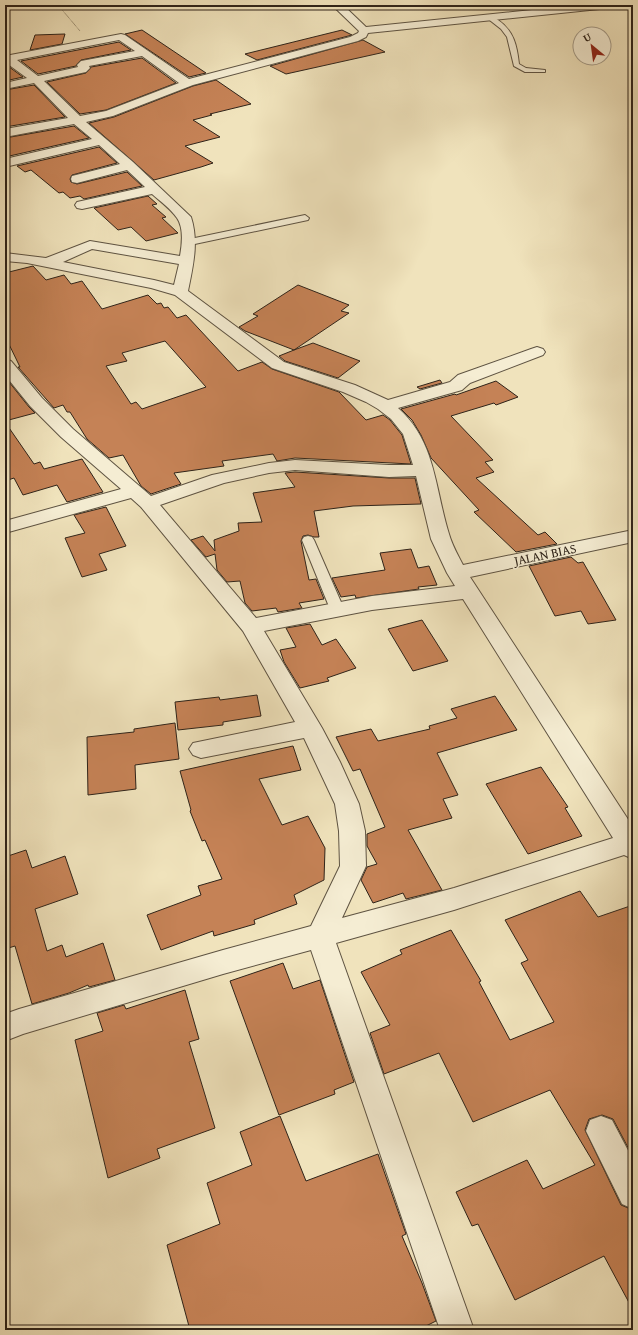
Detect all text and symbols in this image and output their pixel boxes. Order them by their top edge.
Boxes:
north arrow [572,26,612,66]
text: U [580,28,595,46]
street label: JALAN BIAS [510,539,578,571]

